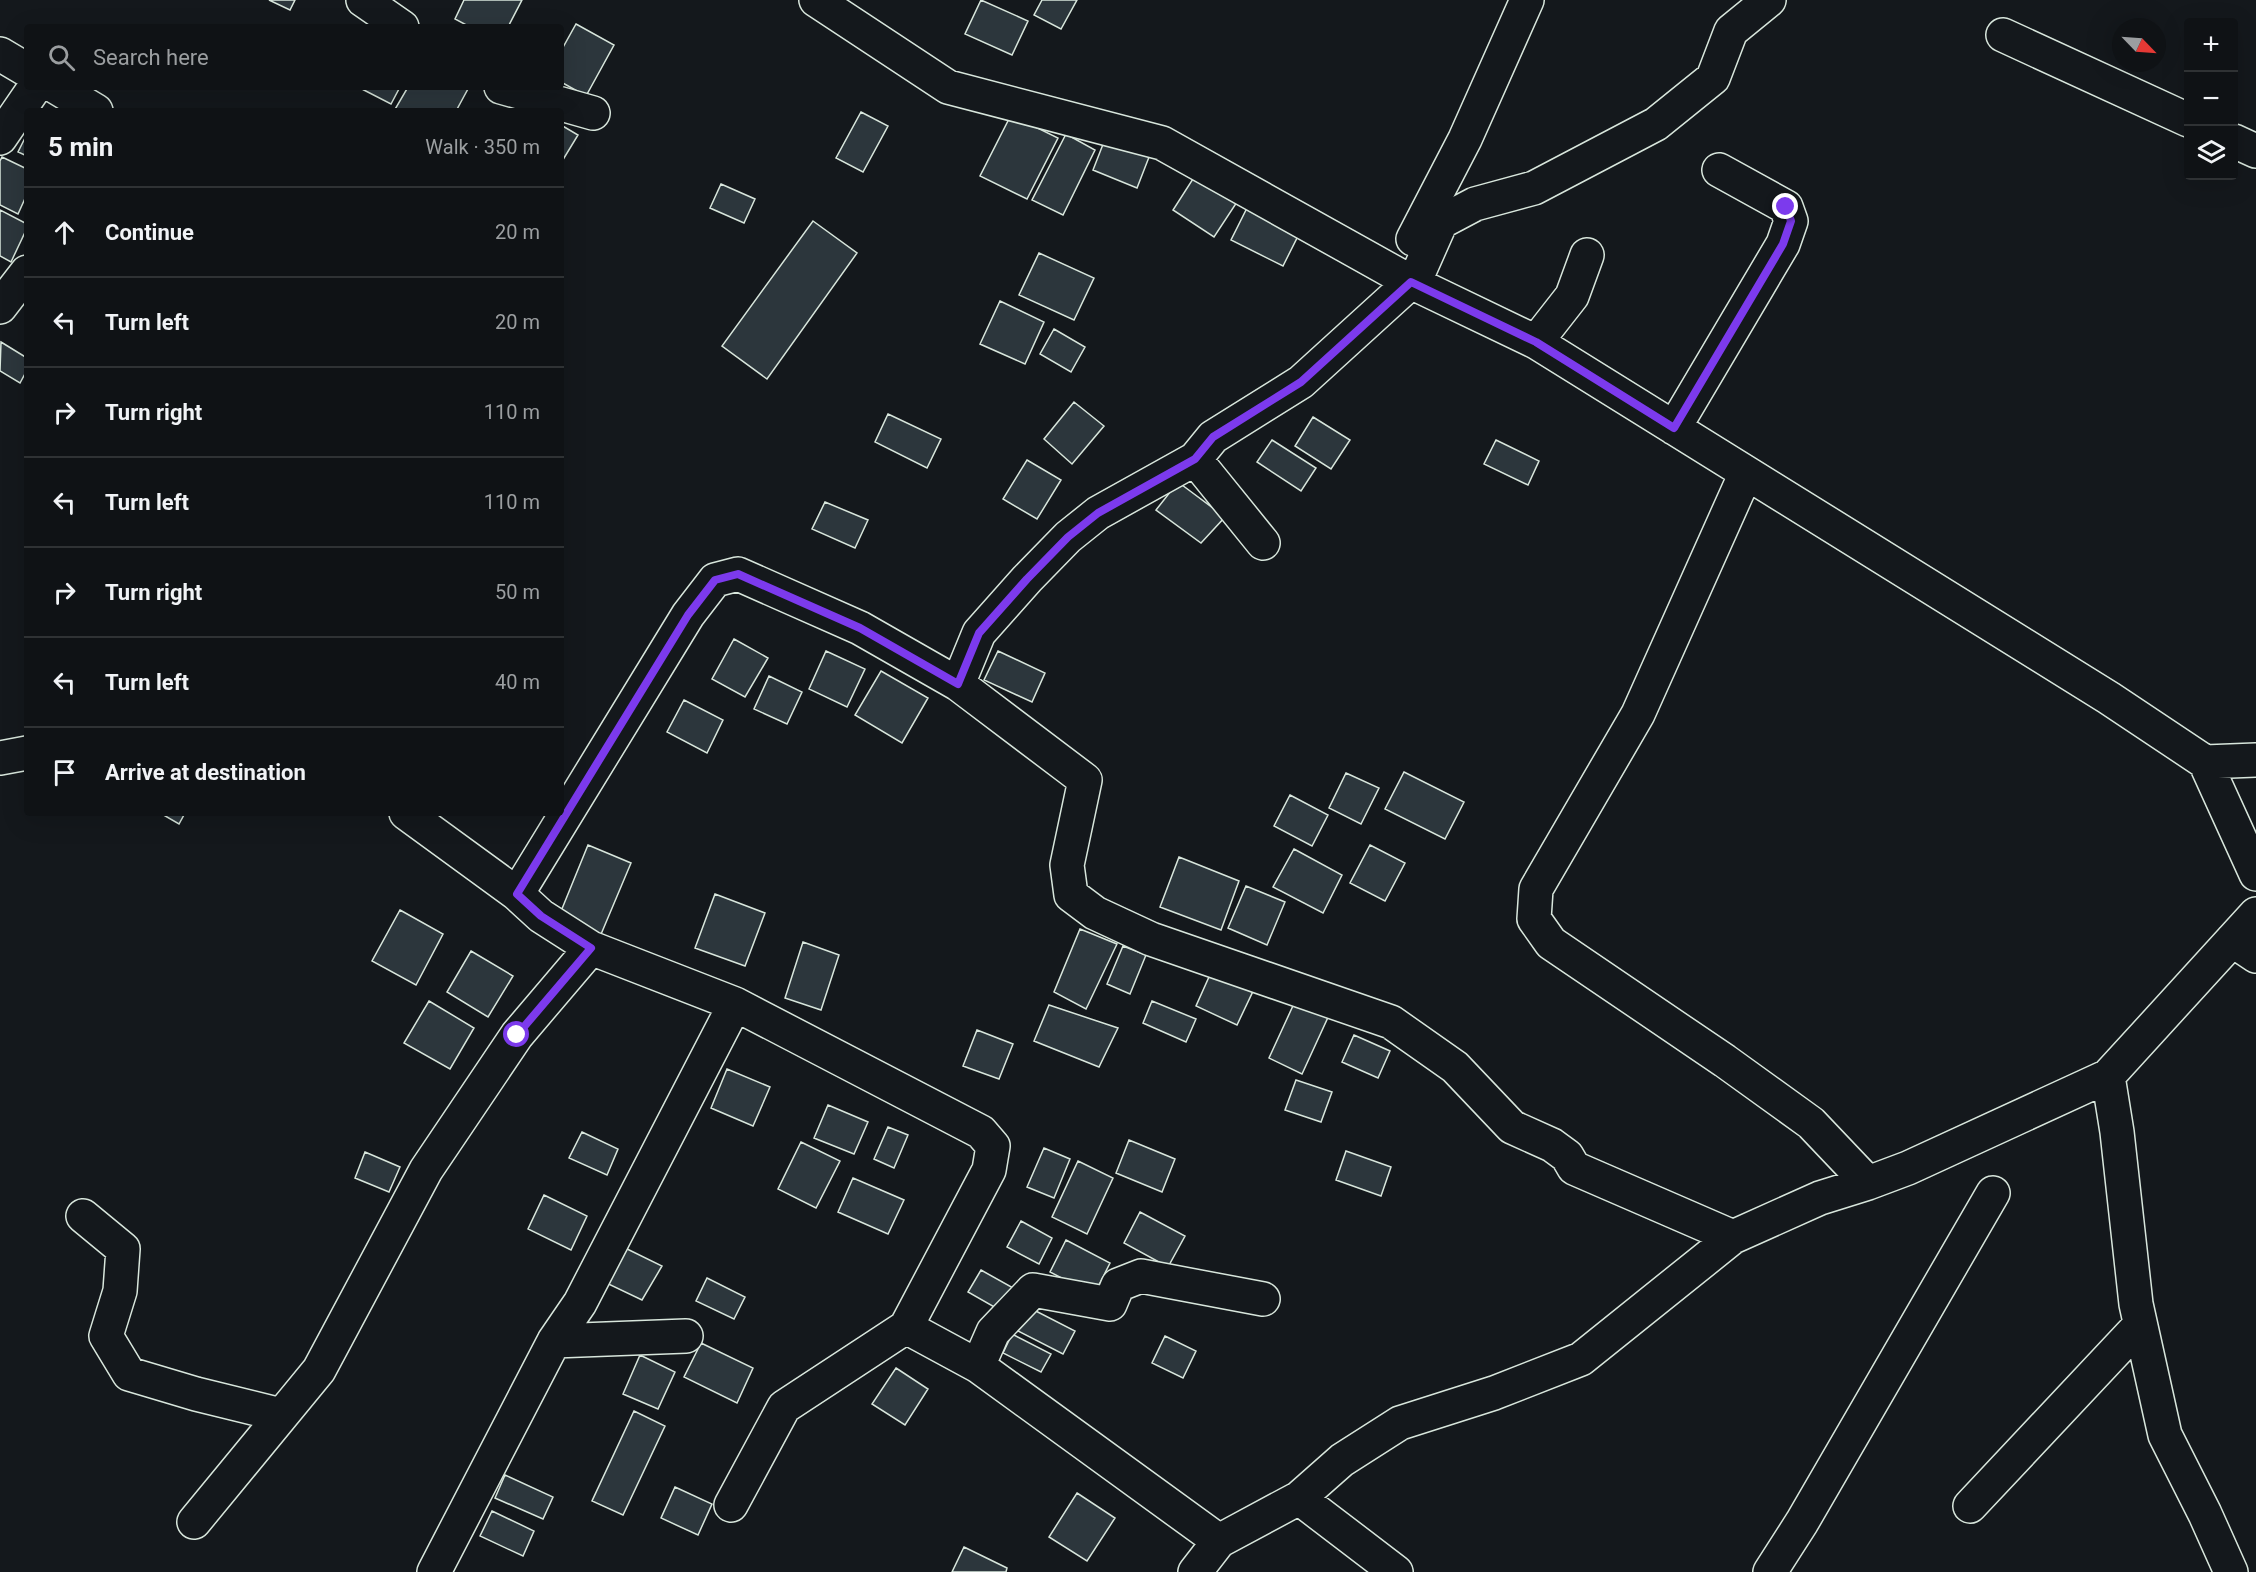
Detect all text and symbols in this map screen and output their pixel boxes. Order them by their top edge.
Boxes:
north arrow [2112,18,2166,72]
map controls [2184,18,2238,180]
button: + [2184,18,2238,72]
search box [24,24,564,90]
icon: search [45,41,78,74]
text: Search here [93,45,209,70]
button: − [2184,72,2238,126]
button: layers [2184,126,2238,180]
text: 5 min [48,132,113,162]
text: Walk · 350 m [425,135,540,159]
route end [1772,193,1798,219]
icon: ahead [48,216,81,249]
text: Continue [105,220,194,245]
text: 20 m [495,220,540,244]
icon: left [48,306,81,339]
text: Turn left [105,310,189,335]
text: 20 m [495,310,540,334]
icon: right [48,396,81,429]
text: Turn right [105,400,202,425]
text: 110 m [484,400,540,424]
icon: left [48,486,81,519]
text: Turn left [105,490,189,515]
text: 110 m [484,490,540,514]
icon: right [48,576,81,609]
text: Turn right [105,580,202,605]
text: 50 m [495,580,540,604]
icon: left [48,666,81,699]
text: Turn left [105,670,189,695]
text: 40 m [495,670,540,694]
icon: arrive [48,756,81,789]
text: Arrive at destination [105,760,306,785]
route start [503,1021,529,1047]

